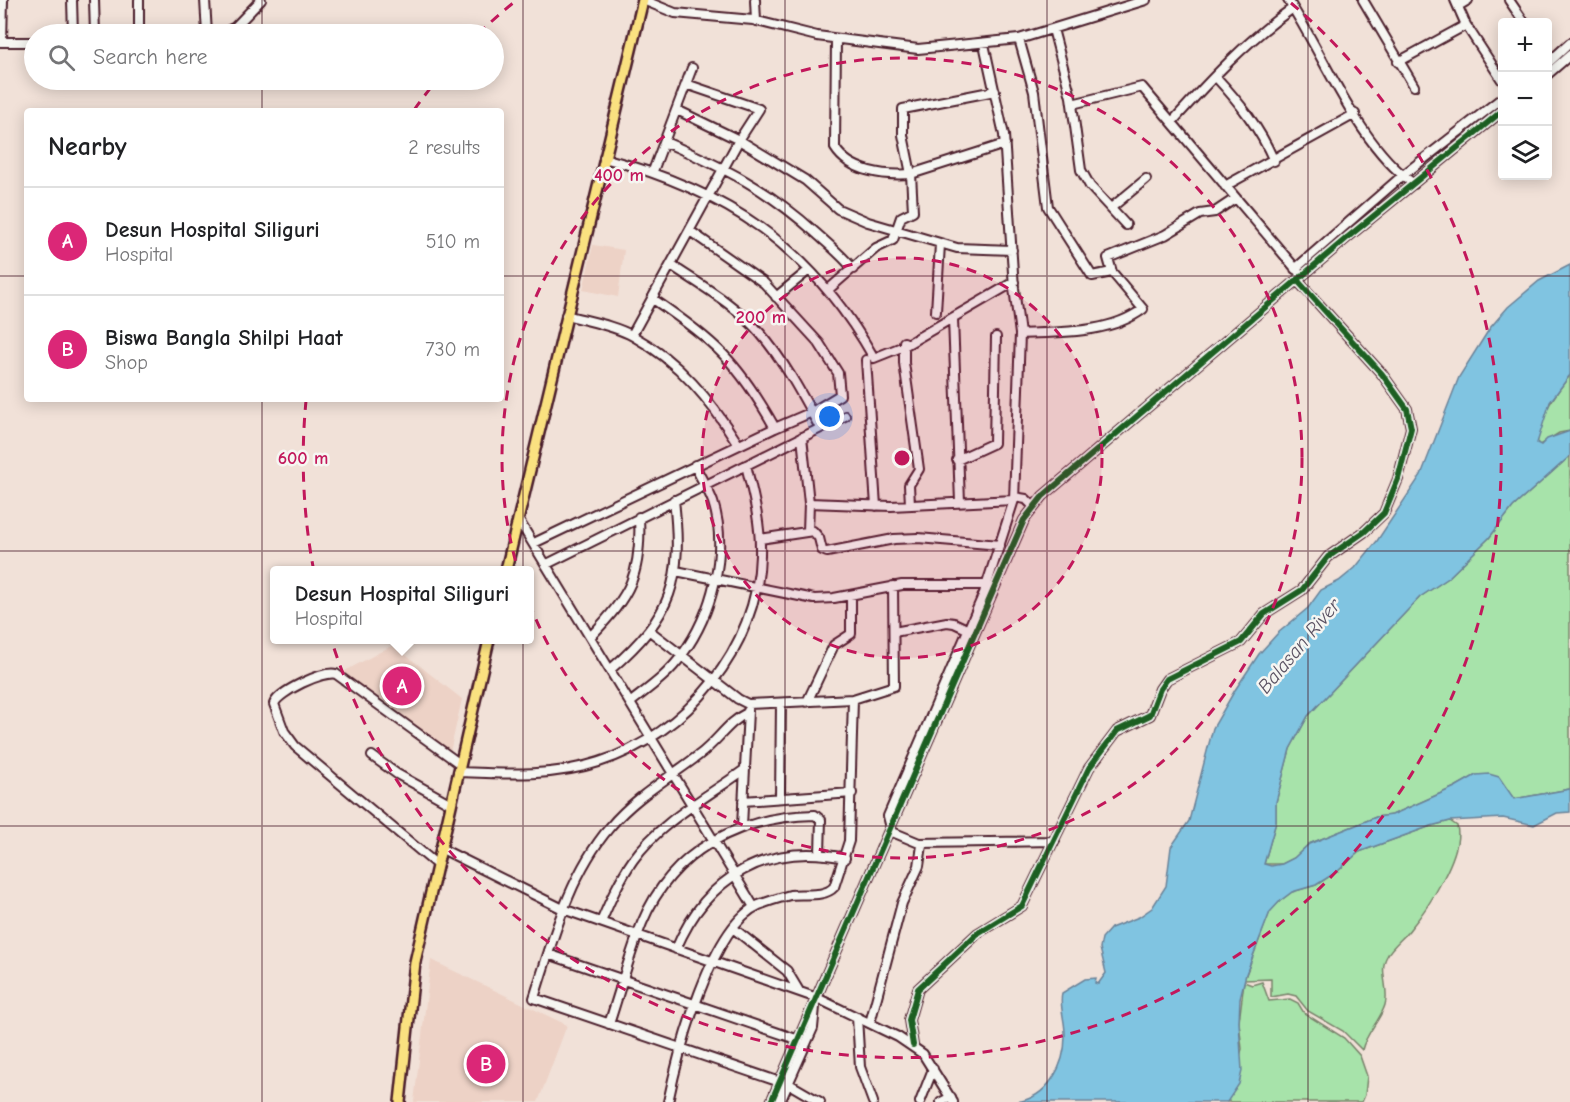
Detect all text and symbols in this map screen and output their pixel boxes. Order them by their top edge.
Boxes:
map controls [1498,18,1552,180]
button: + [1498,18,1552,72]
search box [24,24,504,90]
icon: search [45,41,78,74]
text: Search here [93,44,208,70]
button: − [1498,72,1552,126]
button: layers [1498,126,1552,180]
text: Nearby [48,132,127,162]
text: 2 results [408,136,480,159]
text: 400 m [594,165,644,186]
text: Desun Hospital Siliguri [105,217,320,243]
text: A [62,230,73,253]
text: 510 m [426,230,480,253]
text: Hospital [105,243,173,266]
text: 200 m [736,307,786,328]
text: Biswa Bangla Shilpi Haat [105,325,343,351]
text: B [61,338,74,361]
text: 730 m [425,338,480,361]
text: Shop [105,351,148,374]
your location [815,402,844,431]
text: 600 m [278,448,328,469]
centre of rings [892,448,912,468]
popup [270,566,534,644]
text: Desun Hospital Siliguri [295,581,509,607]
water label: Balasan River [1253,593,1346,698]
text: Hospital [295,607,363,630]
pin: A [382,664,422,708]
pin: B [466,1042,506,1086]

